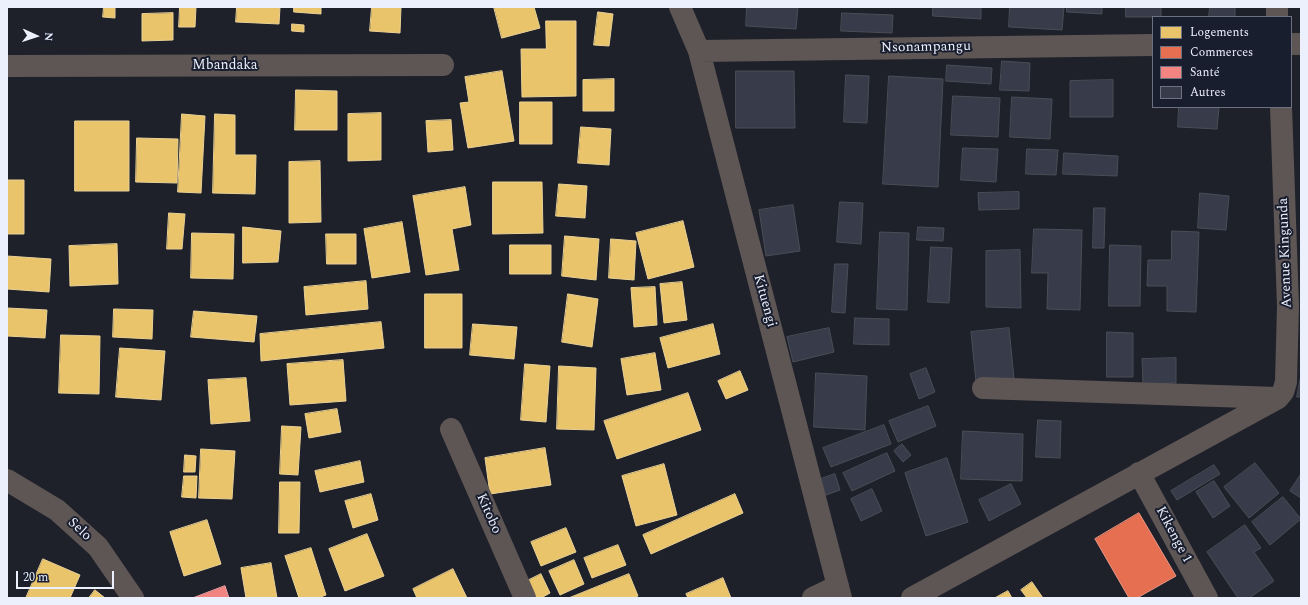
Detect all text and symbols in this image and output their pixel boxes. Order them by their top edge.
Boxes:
north arrow [16,16,56,56]
legend [1152,16,1292,108]
text: Logements [1190,23,1249,42]
text: N [40,32,57,42]
street label: Nsonampangu [881,39,971,57]
text: Commerces [1190,43,1253,62]
street label: Mbandaka [192,58,258,74]
text: Santé [1190,63,1220,82]
text: Autres [1190,83,1226,102]
street label: Avenue Kingunda [1276,198,1296,308]
street label: Kituengi [749,273,779,329]
street label: Kitobo [472,491,504,537]
street label: Kikenge 1 [1151,504,1195,566]
street label: Selo [64,515,94,545]
scale bar [18,563,116,589]
text: 20 m [23,568,48,587]

